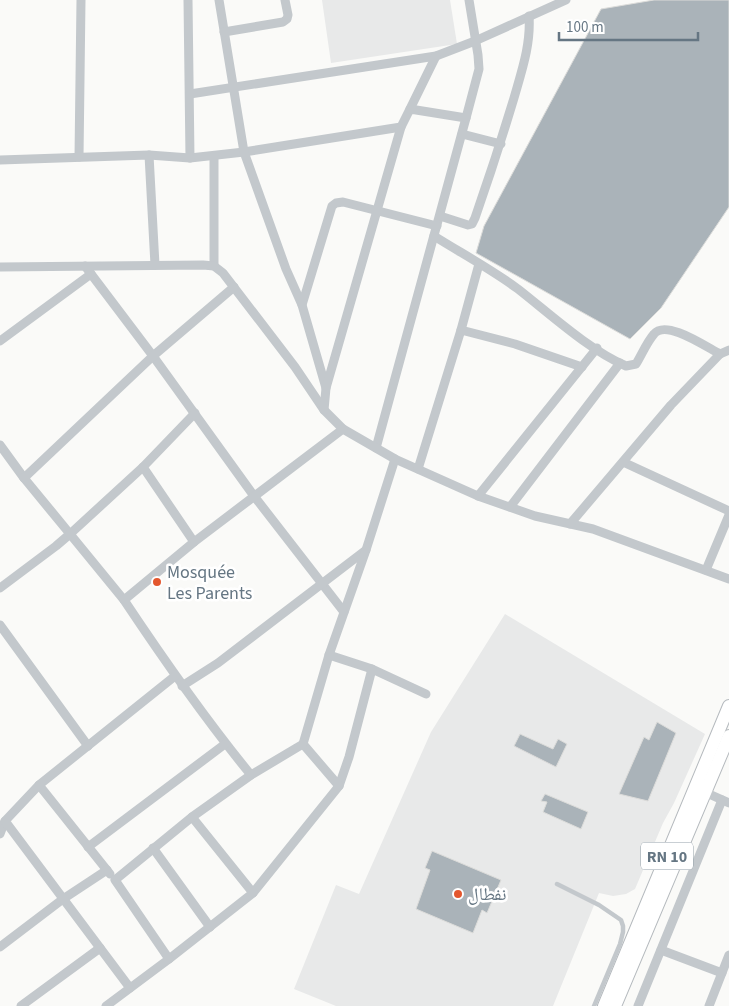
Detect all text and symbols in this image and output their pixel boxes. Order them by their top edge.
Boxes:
scale bar [559,10,698,42]
text: 100 m [566,17,604,38]
place label: Mosquée Les Parents [167,560,252,606]
marker: Mosquée Les Parents [151,576,163,588]
road number: RN 10 [641,842,693,869]
place label: نفطال [468,882,507,907]
marker: نفطال [452,888,464,900]

